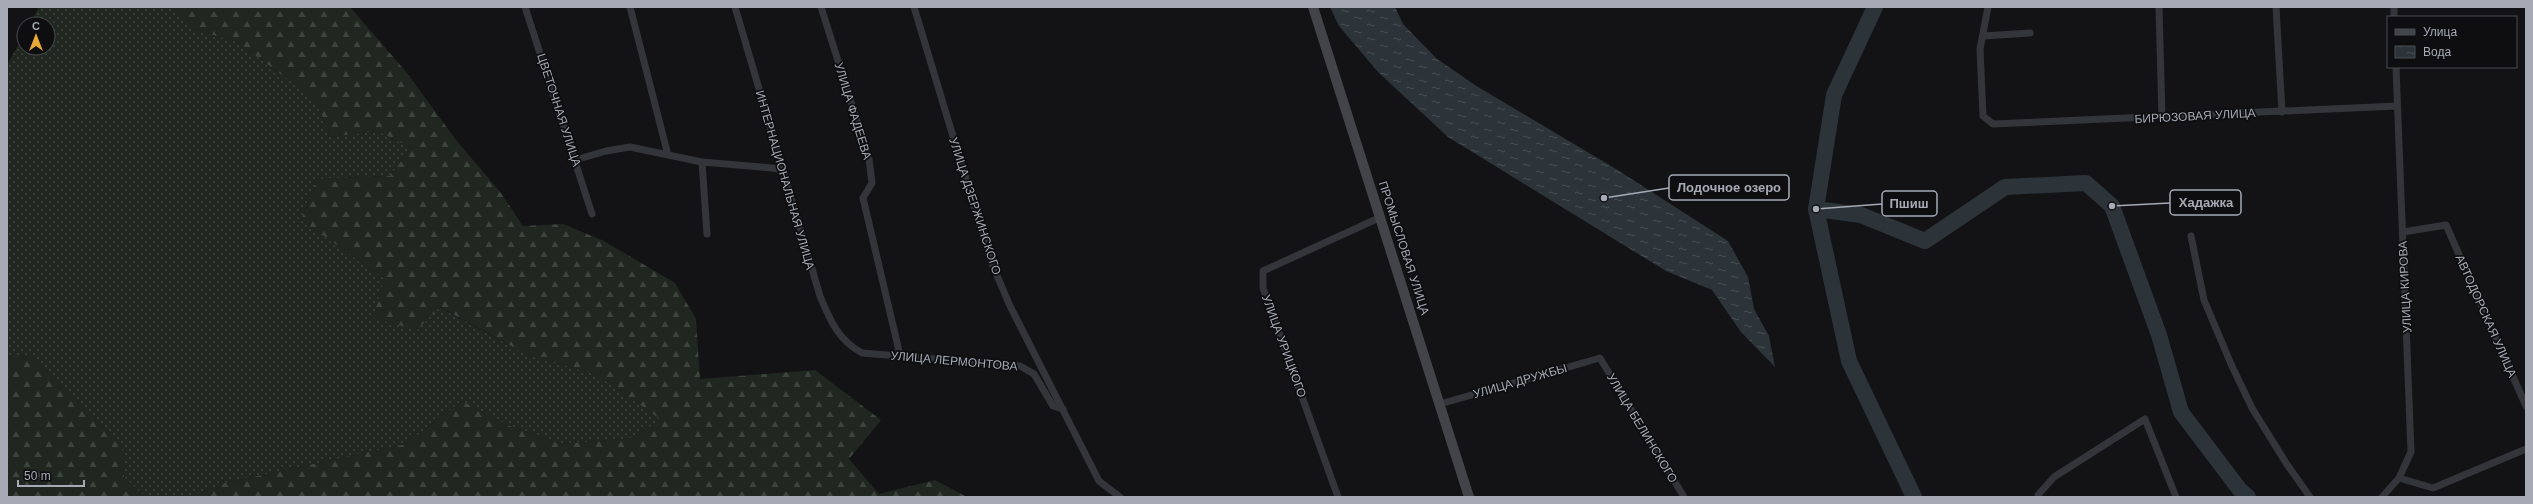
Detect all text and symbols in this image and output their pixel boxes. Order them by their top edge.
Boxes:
north arrow [16,16,56,56]
legend [2387,16,2517,68]
text: С [32,20,40,32]
text: Улица [2423,25,2457,39]
text: Вода [2423,45,2451,59]
street label: ЦВЕТОЧНАЯ УЛИЦА [534,52,584,168]
street label: УЛИЦА ФАДЕЕВА [832,61,874,161]
street label: ИНТЕРНАЦИОНАЛЬНАЯ УЛИЦА [753,89,817,271]
street label: БИРЮЗОВАЯ УЛИЦА [2134,106,2256,126]
street label: УЛИЦА ДЗЕРЖИНСКОГО [946,136,1004,276]
callout: Лодочное озеро [1669,175,1789,200]
street label: ПРОМЫСЛОВАЯ УЛИЦА [1376,179,1432,317]
text: Лодочное озеро [1677,180,1781,195]
callout: Хадажка [2170,190,2241,215]
callout: Пшиш [1882,191,1937,216]
text: Хадажка [2179,195,2234,210]
text: Пшиш [1889,196,1929,211]
street label: УЛИЦА КИРОВА [2396,241,2414,333]
street label: АВТОДОРСКАЯ УЛИЦА [2453,253,2519,379]
street label: УЛИЦА УРИЦКОГО [1259,293,1309,399]
street label: УЛИЦА ЛЕРМОНТОВА [890,348,1018,374]
street label: УЛИЦА ДРУЖБЫ [1471,361,1569,401]
street label: УЛИЦА БЕЛИНСКОГО [1604,371,1680,485]
scale bar [18,462,84,488]
text: 50 m [24,469,51,483]

